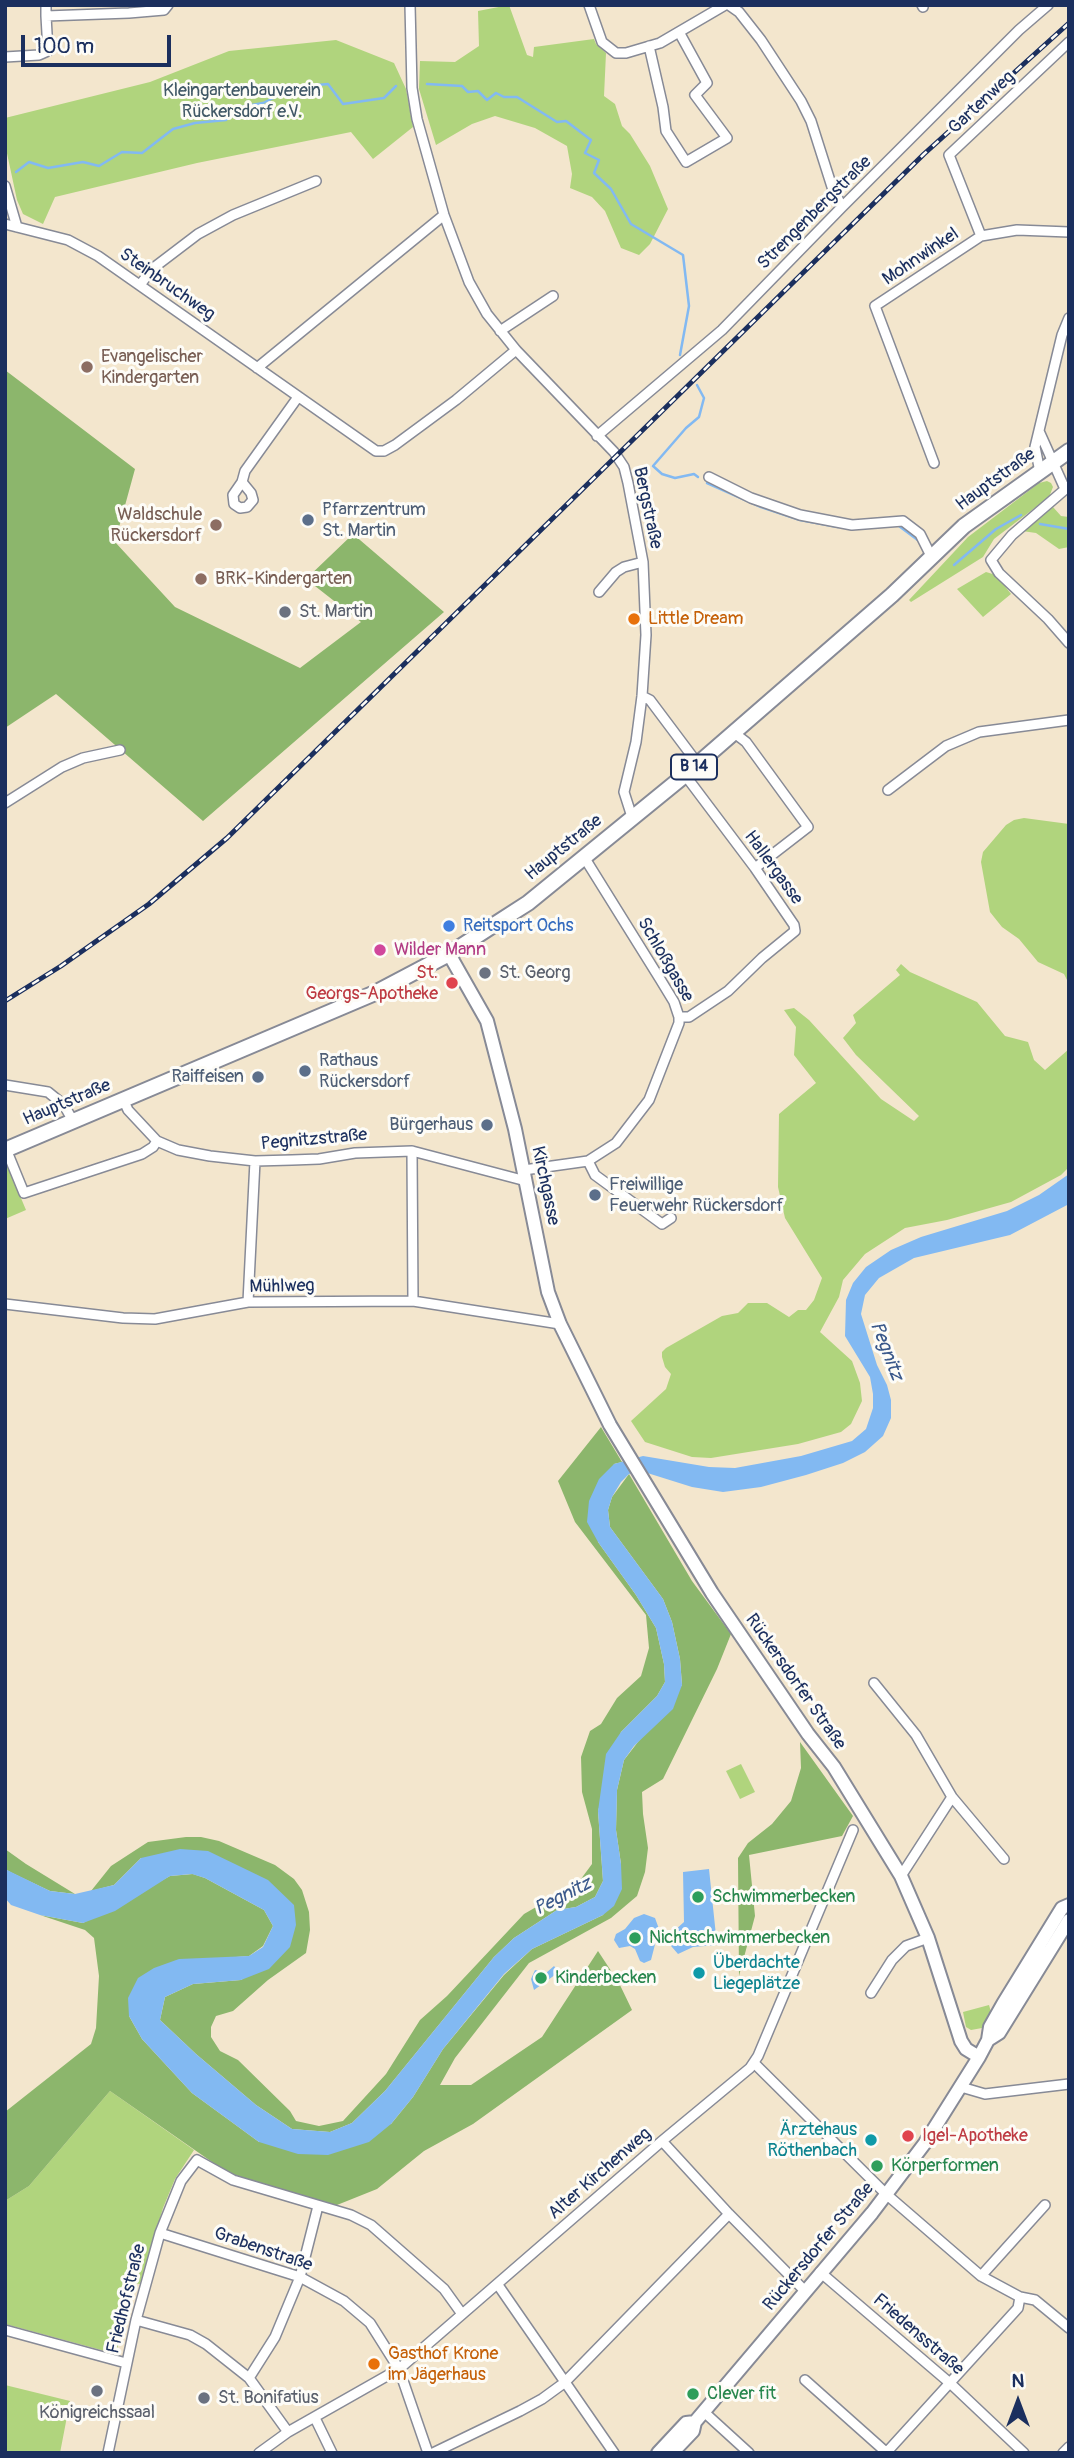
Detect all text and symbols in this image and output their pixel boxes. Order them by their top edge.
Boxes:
scale bar [24,21,175,65]
text: 100 m [34,33,94,60]
street label: Gartenweg [944,67,1020,139]
park label: Kleingartenbauverein Rückersdorf e.V. [163,80,321,122]
street label: Strengenbergstraße [754,152,876,274]
street label: Mohnwinkel [879,224,963,290]
street label: Steinbruchweg [115,244,219,326]
place label: Evangelischer Kindergarten [101,346,203,388]
marker: Evangelischer Kindergarten [79,359,95,375]
street label: Hauptstraße [952,444,1040,516]
street label: Bergstraße [628,465,666,551]
place label: Pfarrzentrum St. Martin [322,499,426,542]
place label: Waldschule Rückersdorf [110,504,202,546]
marker: Pfarrzentrum St. Martin [300,512,316,528]
marker: Waldschule Rückersdorf [208,517,224,533]
place label: BRK-Kindergarten [215,568,352,590]
marker: BRK-Kindergarten [193,571,209,587]
place label: St. Martin [299,601,373,623]
marker: St. Martin [277,604,293,620]
place label: Little Dream [648,608,744,630]
marker: Little Dream [626,611,642,627]
road number: B 14 [671,754,717,780]
street label: Hauptstraße [521,810,607,886]
street label: Hallergasse [739,827,807,909]
street label: Schloßgasse [632,914,698,1006]
place label: Reitsport Ochs [463,915,574,937]
marker: Reitsport Ochs [441,918,457,934]
place label: Wilder Mann [394,939,486,961]
marker: Wilder Mann [372,942,388,958]
place label: St. Georgs-Apotheke [306,962,438,1004]
place label: St. Georg [499,962,571,984]
marker: St. Georg [477,965,493,981]
marker: St. Georgs-Apotheke [444,975,460,991]
place label: Rathaus Rückersdorf [319,1050,411,1092]
marker: Rathaus Rückersdorf [297,1063,313,1079]
place label: Raiffeisen [171,1066,244,1088]
marker: Raiffeisen [250,1069,266,1085]
street label: Hauptstraße [20,1075,114,1131]
place label: Bürgerhaus [389,1114,473,1136]
marker: Bürgerhaus [479,1117,495,1133]
street label: Pegnitzstraße [260,1125,368,1155]
street label: Kirchgasse [526,1144,564,1228]
place label: Freiwillige Feuerwehr Rückersdorf [609,1174,784,1216]
marker: Freiwillige Feuerwehr Rückersdorf [587,1187,603,1203]
street label: Mühlweg [249,1276,315,1298]
water label: Pegnitz [864,1318,908,1384]
street label: Rückersdorfer Straße [740,1610,850,1754]
water label: Pegnitz [531,1873,595,1921]
place label: Schwimmerbecken [712,1886,855,1908]
marker: Schwimmerbecken [690,1889,706,1905]
place label: Nichtschwimmerbecken [649,1927,830,1949]
marker: Nichtschwimmerbecken [627,1930,643,1946]
place label: Überdachte Liegeplätze [713,1952,800,1994]
marker: Überdachte Liegeplätze [691,1965,707,1981]
place label: Kinderbecken [555,1967,656,1989]
marker: Kinderbecken [533,1970,549,1986]
place label: Ärztehaus Röthenbach [768,2119,857,2162]
street label: Alter Kirchenweg [544,2123,656,2225]
place label: Igel-Apotheke [922,2125,1028,2147]
marker: Igel-Apotheke [900,2128,916,2144]
marker: Ärztehaus Röthenbach [863,2132,879,2148]
place label: Körperformen [891,2155,999,2177]
marker: Körperformen [869,2158,885,2174]
street label: Rückersdorfer Straße [759,2178,879,2316]
street label: Grabenstraße [211,2223,315,2277]
street label: Friedhofstraße [103,2242,151,2356]
street label: Friedensstraße [868,2290,968,2380]
place label: Gasthof Krone im Jägerhaus [388,2343,498,2386]
marker: Gasthof Krone im Jägerhaus [366,2356,382,2372]
north arrow [983,2367,1053,2437]
text: N [1012,2369,1024,2393]
marker: Königreichssaal [89,2383,105,2399]
place label: Clever fit [707,2383,776,2405]
marker: Clever fit [685,2386,701,2402]
place label: St. Bonifatius [218,2387,319,2409]
marker: St. Bonifatius [196,2390,212,2406]
place label: Königreichssaal [39,2402,155,2424]

